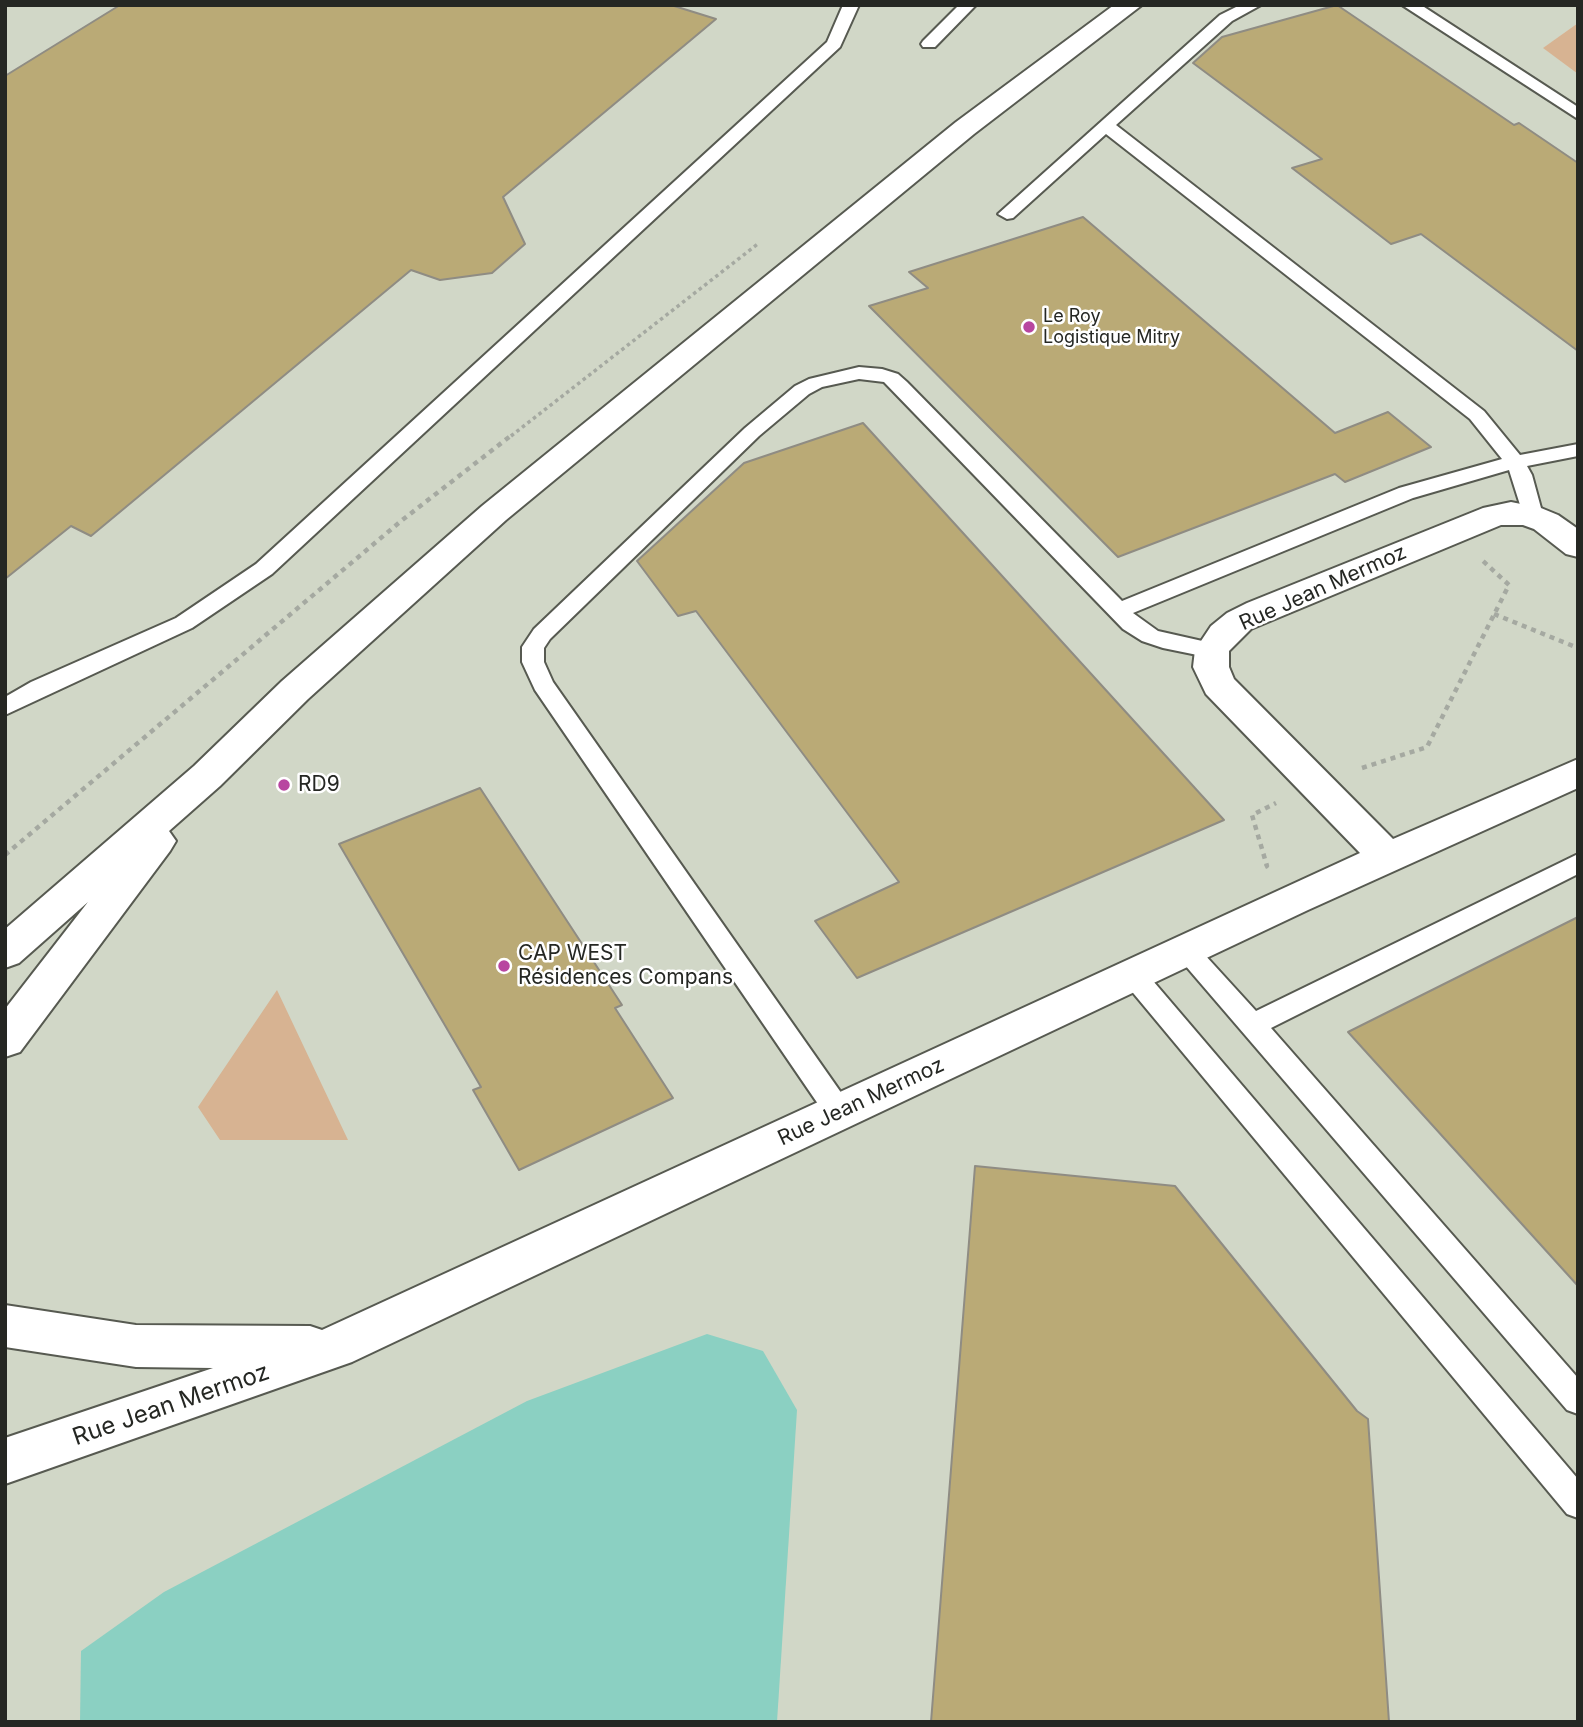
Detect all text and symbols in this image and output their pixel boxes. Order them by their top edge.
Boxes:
place label: Le Roy Logistique Mitry [1043,306,1180,348]
marker: Le Roy Logistique Mitry [1021,319,1037,335]
street label: Rue Jean Mermoz [1235,540,1411,636]
place label: RD9 [298,772,340,798]
marker: RD9 [276,777,292,793]
place label: CAP WEST Résidences Compans [518,941,733,991]
marker: CAP WEST Résidences Compans [496,958,512,974]
street label: Rue Jean Mermoz [774,1052,948,1152]
street label: Rue Jean Mermoz [69,1358,273,1452]

